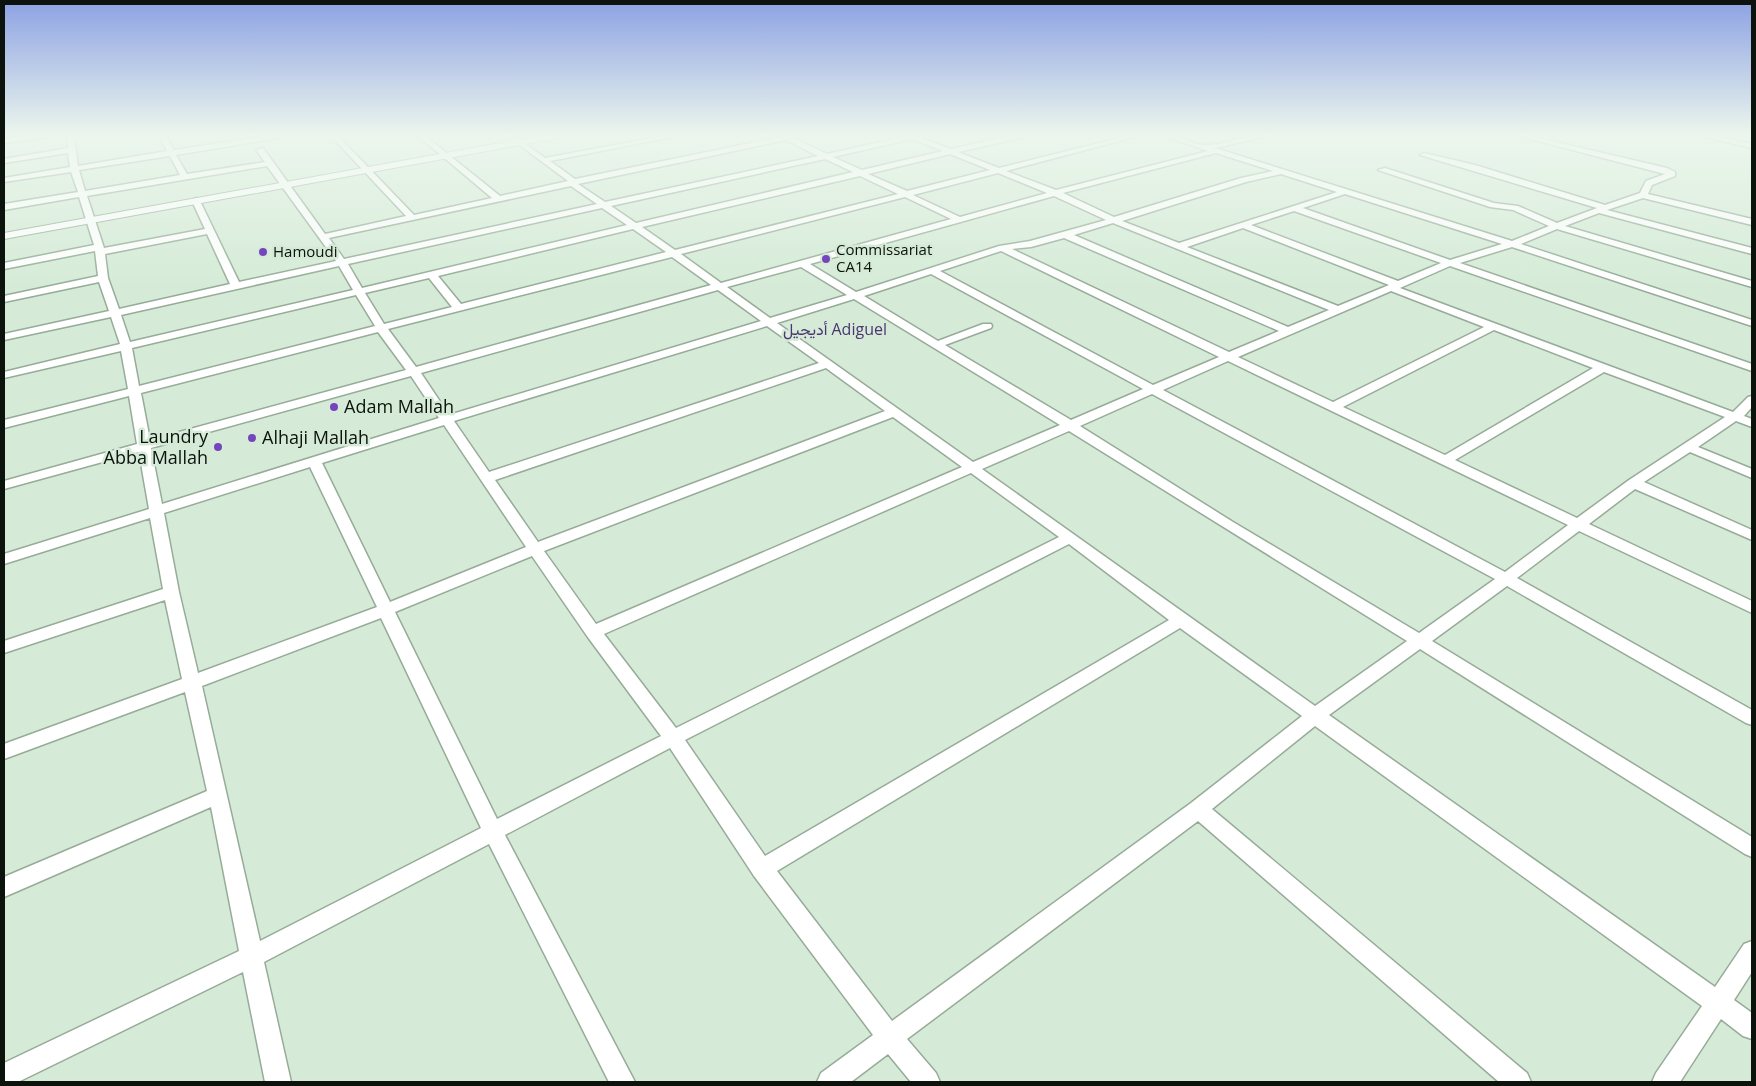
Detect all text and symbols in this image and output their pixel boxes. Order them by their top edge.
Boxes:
place label: Commissariat CA14 [836,239,932,276]
place label: Hamoudi [273,241,337,261]
marker: Hamoudi [257,246,269,258]
marker: Commissariat CA14 [820,253,832,265]
district label: أديجيل Adiguel [783,318,887,340]
place label: Adam Mallah [344,394,454,418]
marker: Adam Mallah [328,401,340,413]
place label: Laundry Abba Mallah [104,424,209,469]
place label: Alhaji Mallah [262,425,369,449]
marker: Alhaji Mallah [246,432,258,444]
marker: Laundry Abba Mallah [212,441,224,453]

